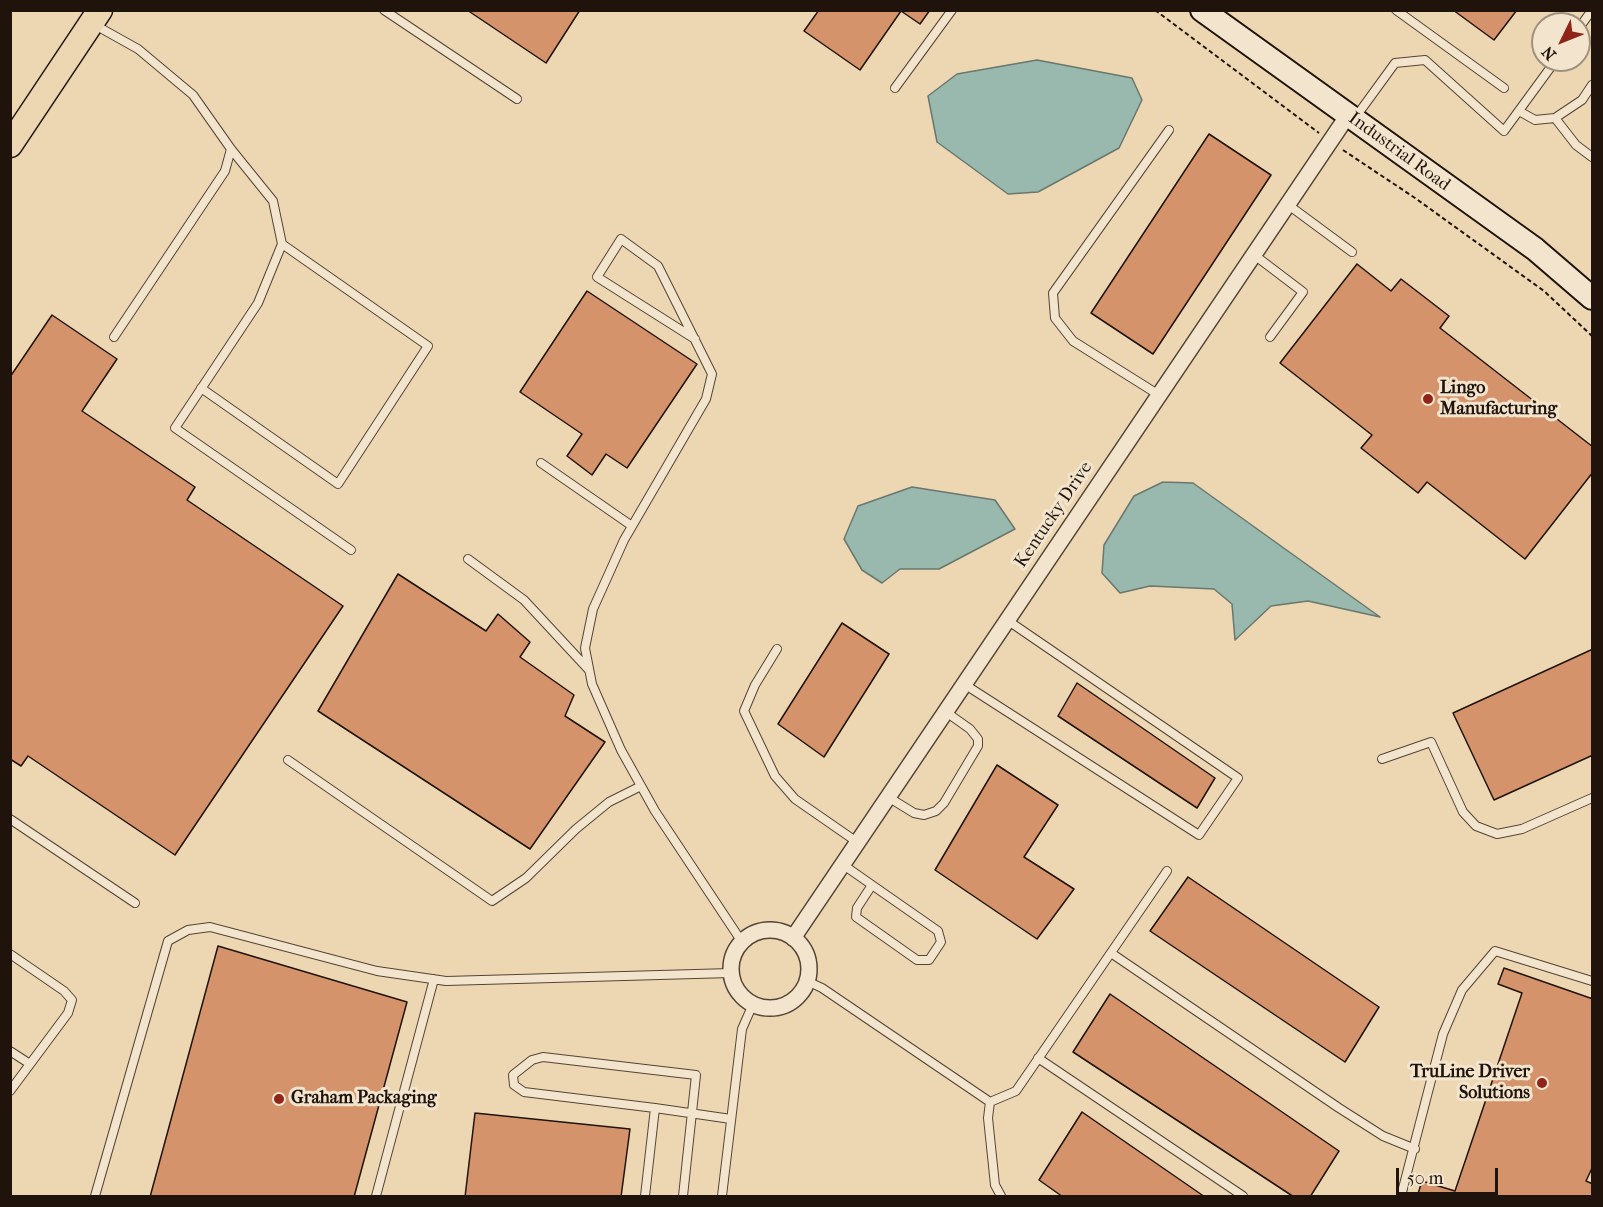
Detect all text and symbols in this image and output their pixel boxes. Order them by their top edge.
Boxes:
north arrow [1531,12,1591,72]
text: N [1538,42,1560,64]
street label: Industrial Road [1344,108,1454,196]
place label: Lingo Manufacturing [1440,378,1557,420]
marker: Lingo Manufacturing [1421,392,1435,406]
street label: Kentucky Drive [1011,458,1097,572]
place label: TruLine Driver Solutions [1410,1062,1530,1104]
marker: TruLine Driver Solutions [1535,1076,1549,1090]
place label: Graham Packaging [291,1088,437,1110]
marker: Graham Packaging [272,1092,286,1106]
scale bar [1399,1156,1501,1194]
text: 50 m [1407,1168,1443,1189]

